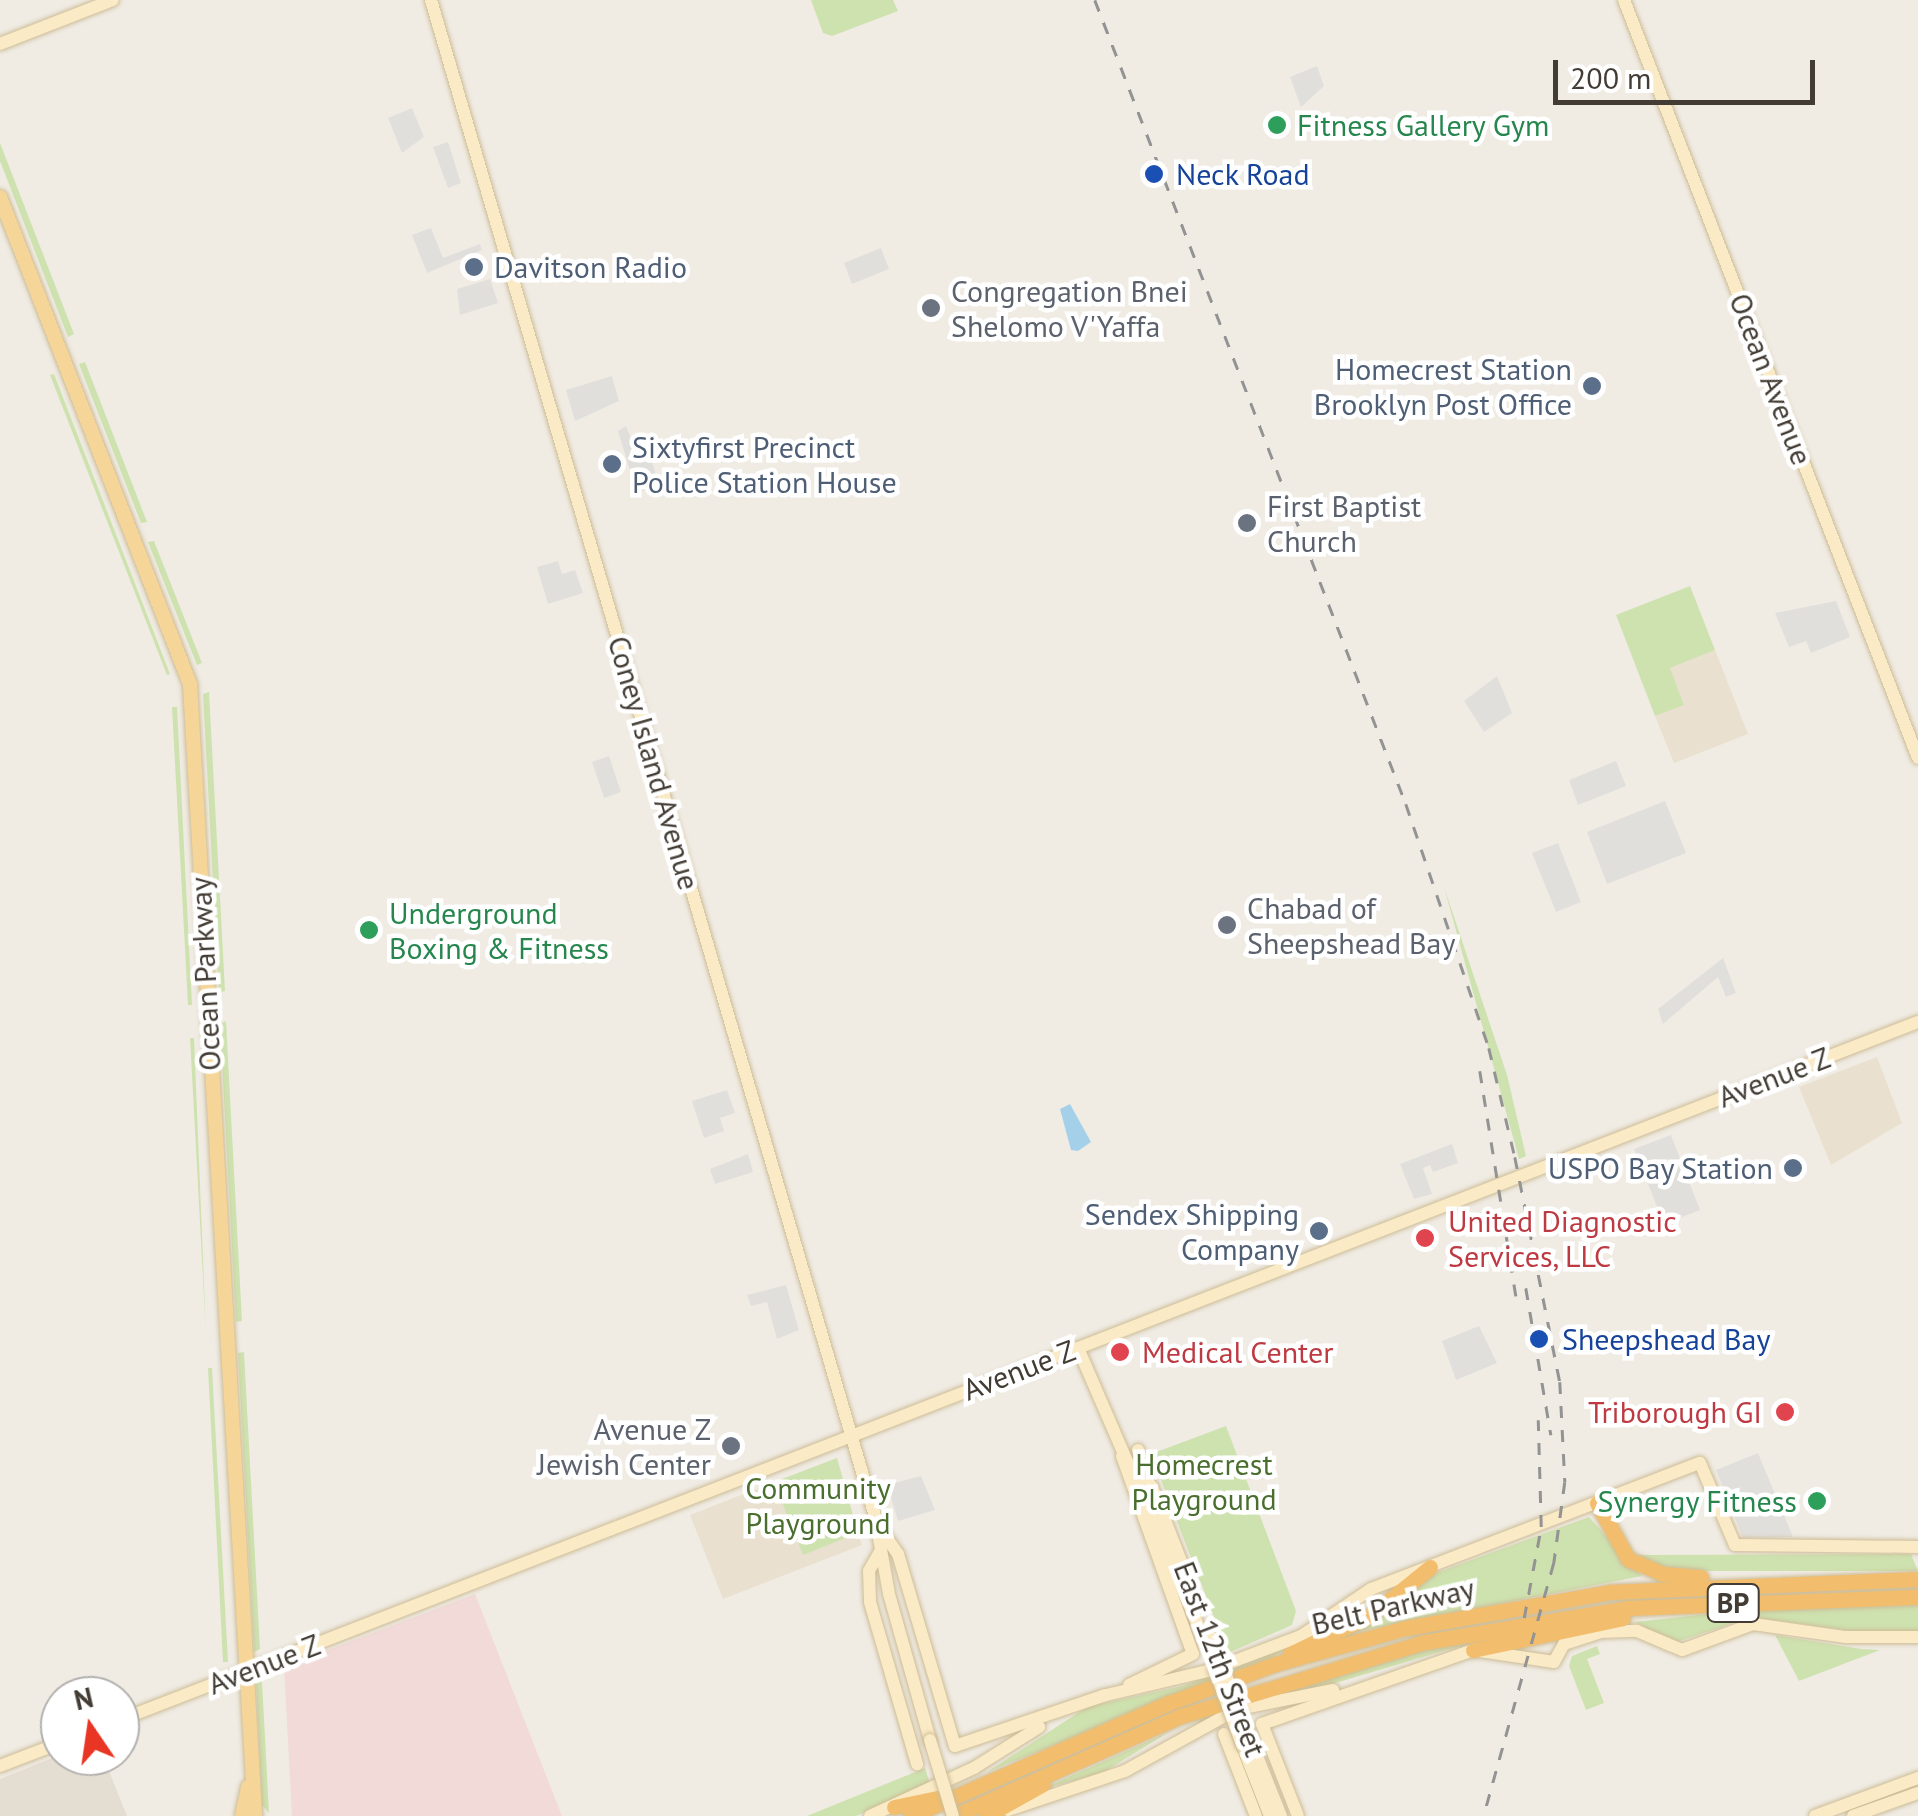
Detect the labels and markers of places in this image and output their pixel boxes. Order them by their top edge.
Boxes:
place label: Fitness Gallery Gym [1297,107,1551,143]
marker: Fitness Gallery Gym [1266,114,1288,136]
place label: Neck Road [1176,156,1311,192]
marker: Neck Road [1141,161,1167,187]
place label: Davitson Radio [494,249,687,285]
marker: Davitson Radio [463,256,485,278]
place label: Congregation Bnei Shelomo V'Yaffa [951,273,1188,344]
marker: Congregation Bnei Shelomo V'Yaffa [920,297,942,319]
place label: Homecrest Station Brooklyn Post Office [1314,351,1572,422]
marker: Homecrest Station Brooklyn Post Office [1581,375,1603,397]
place label: Sixtyfirst Precinct Police Station House [632,429,897,500]
marker: Sixtyfirst Precinct Police Station House [601,453,623,475]
place label: First Baptist Church [1267,488,1421,558]
marker: First Baptist Church [1236,512,1258,534]
place label: Chabad of Sheepshead Bay [1247,890,1455,960]
place label: Underground Boxing & Fitness [389,895,609,966]
marker: Chabad of Sheepshead Bay [1216,914,1238,936]
marker: Underground Boxing & Fitness [358,919,380,941]
place label: USPO Bay Station [1547,1150,1773,1186]
marker: USPO Bay Station [1782,1157,1804,1179]
place label: Sendex Shipping Company [1084,1196,1299,1266]
place label: United Diagnostic Services, LLC [1448,1203,1677,1274]
marker: Sendex Shipping Company [1308,1220,1330,1242]
marker: United Diagnostic Services, LLC [1412,1225,1438,1251]
place label: Sheepshead Bay [1562,1321,1770,1357]
marker: Sheepshead Bay [1526,1326,1552,1352]
place label: Medical Center [1142,1334,1333,1370]
marker: Medical Center [1107,1339,1133,1365]
place label: Triborough GI [1588,1394,1762,1430]
marker: Triborough GI [1772,1399,1798,1425]
place label: Avenue Z Jewish Center [537,1411,711,1482]
marker: Avenue Z Jewish Center [720,1435,742,1457]
place label: Synergy Fitness [1597,1483,1797,1519]
marker: Synergy Fitness [1806,1490,1828,1512]

